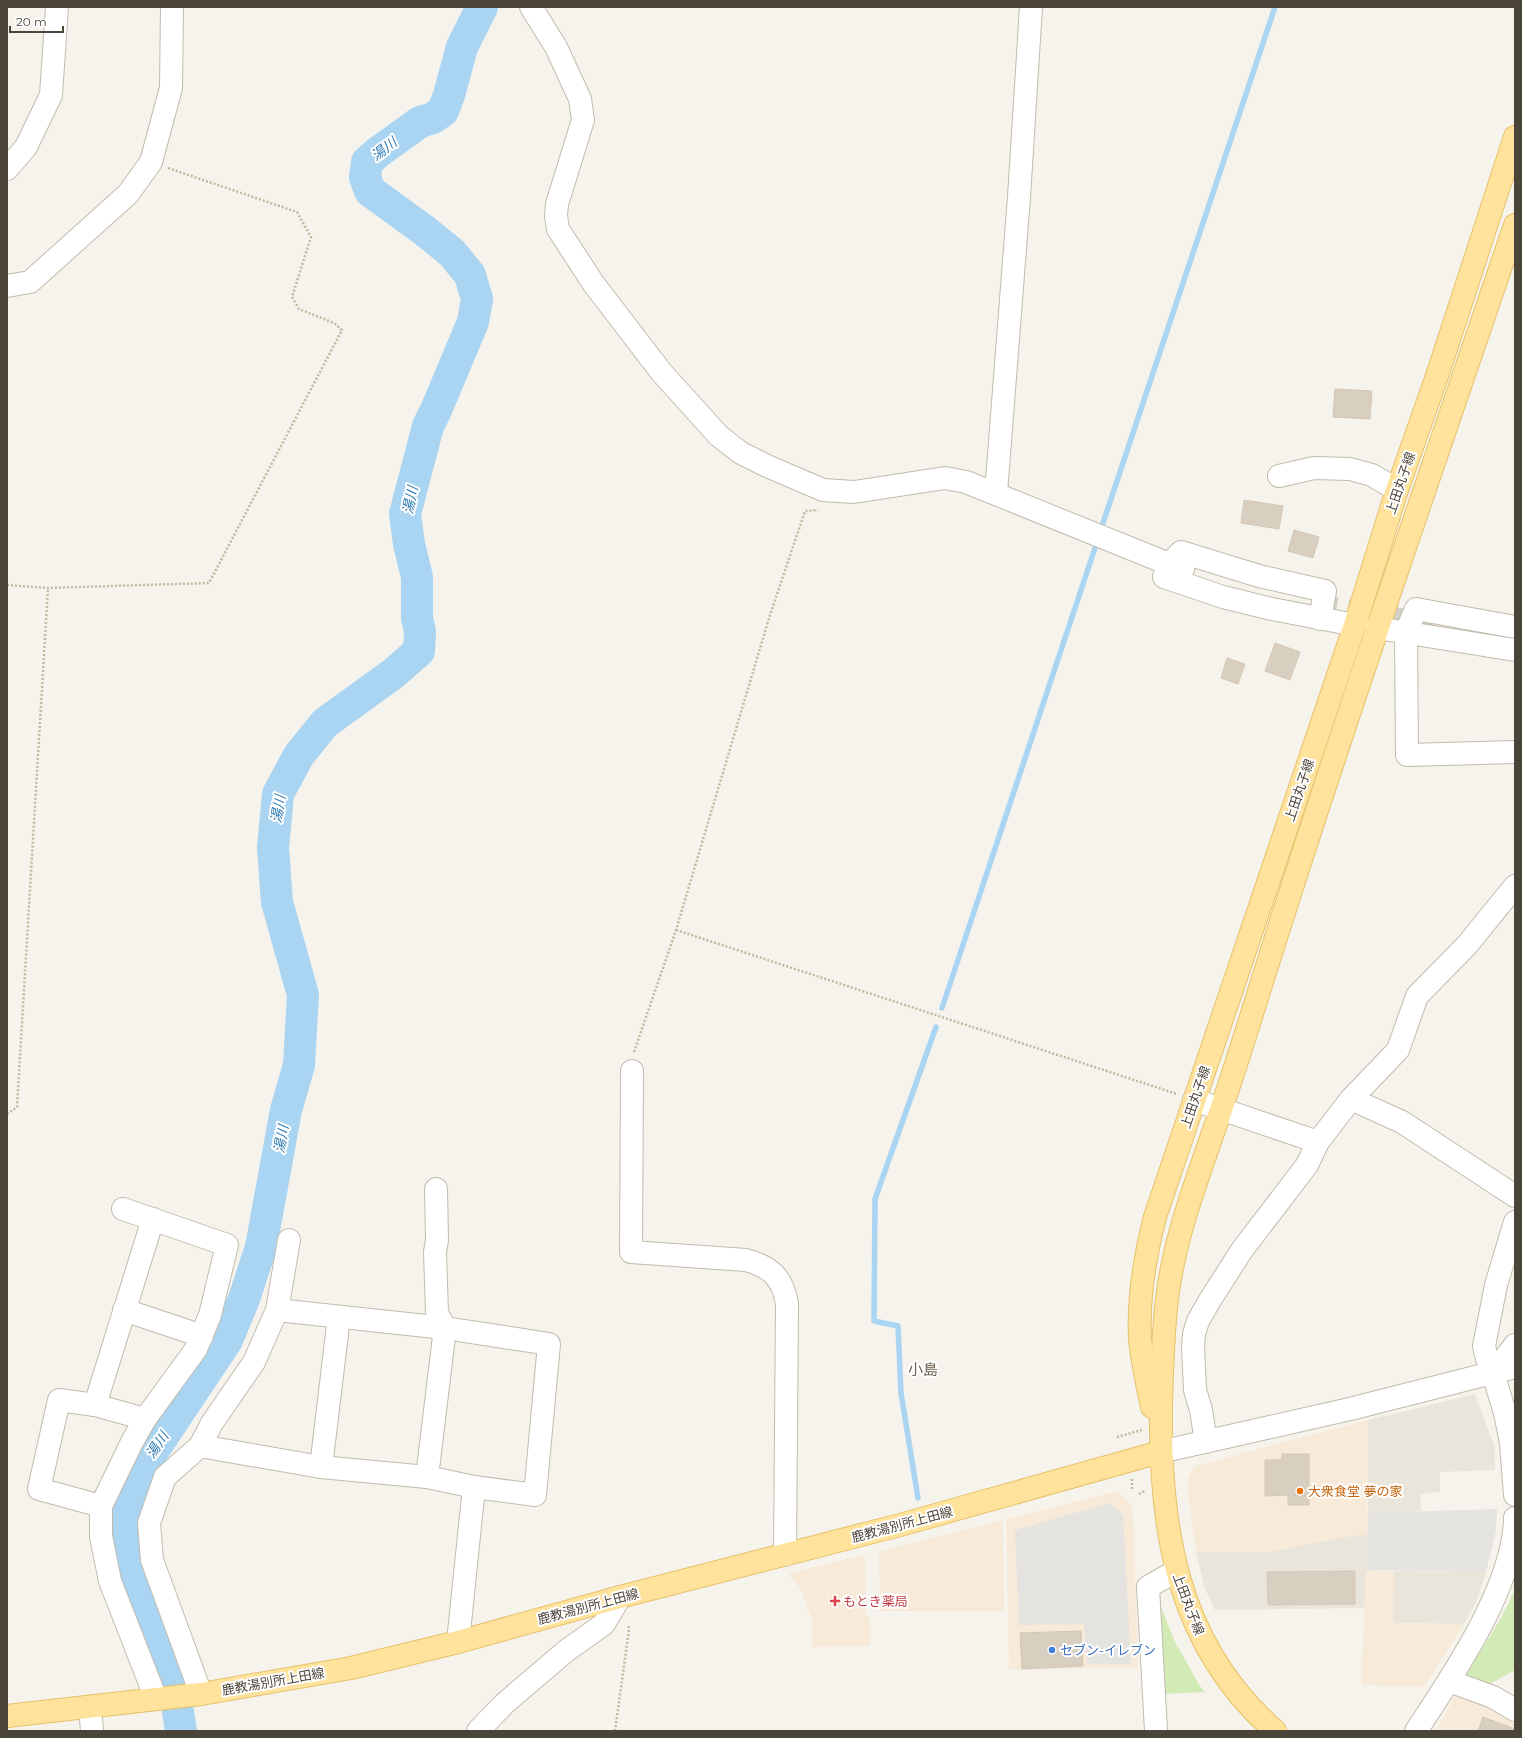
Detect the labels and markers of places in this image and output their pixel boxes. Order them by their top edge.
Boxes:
place label: 大衆食堂 夢の家 [1308,1483,1402,1499]
marker: 大衆食堂 夢の家 [1295,1486,1305,1496]
place label: もとき薬局 [843,1593,908,1609]
marker: もとき薬局 [830,1596,840,1606]
place label: セブン-イレブン [1060,1642,1156,1658]
marker: セブン-イレブン [1047,1645,1057,1655]

